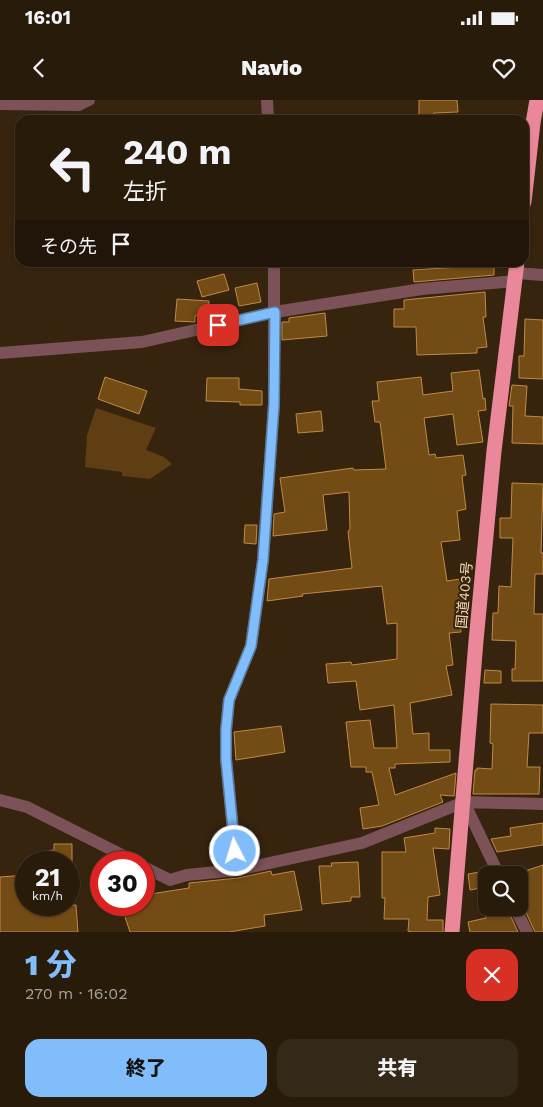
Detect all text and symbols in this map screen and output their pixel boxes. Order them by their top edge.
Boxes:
text: 16:01 [25,6,71,29]
icon: back [25,54,53,82]
icon: heart [490,54,518,82]
text: Navio [241,55,302,80]
text: 240 m [123,131,232,173]
icon: left [40,135,105,200]
text: 左折 [123,179,167,204]
icon: arrive [107,230,135,258]
text: その先 [40,235,97,258]
pin [197,304,239,346]
icon: arrive [204,311,232,339]
street label: 国道403号 [453,561,475,629]
position arrow [208,824,260,876]
speed limit sign: 30 [90,851,155,916]
text: 21 [35,863,60,892]
map controls [478,866,528,916]
button: search [478,866,528,916]
text: km/h [32,889,63,903]
text: 1 分 [25,947,76,982]
button: close [466,949,518,1001]
text: 270 m · 16:02 [25,984,128,1003]
button: 終了 [25,1039,267,1097]
button: 共有 [277,1039,518,1097]

